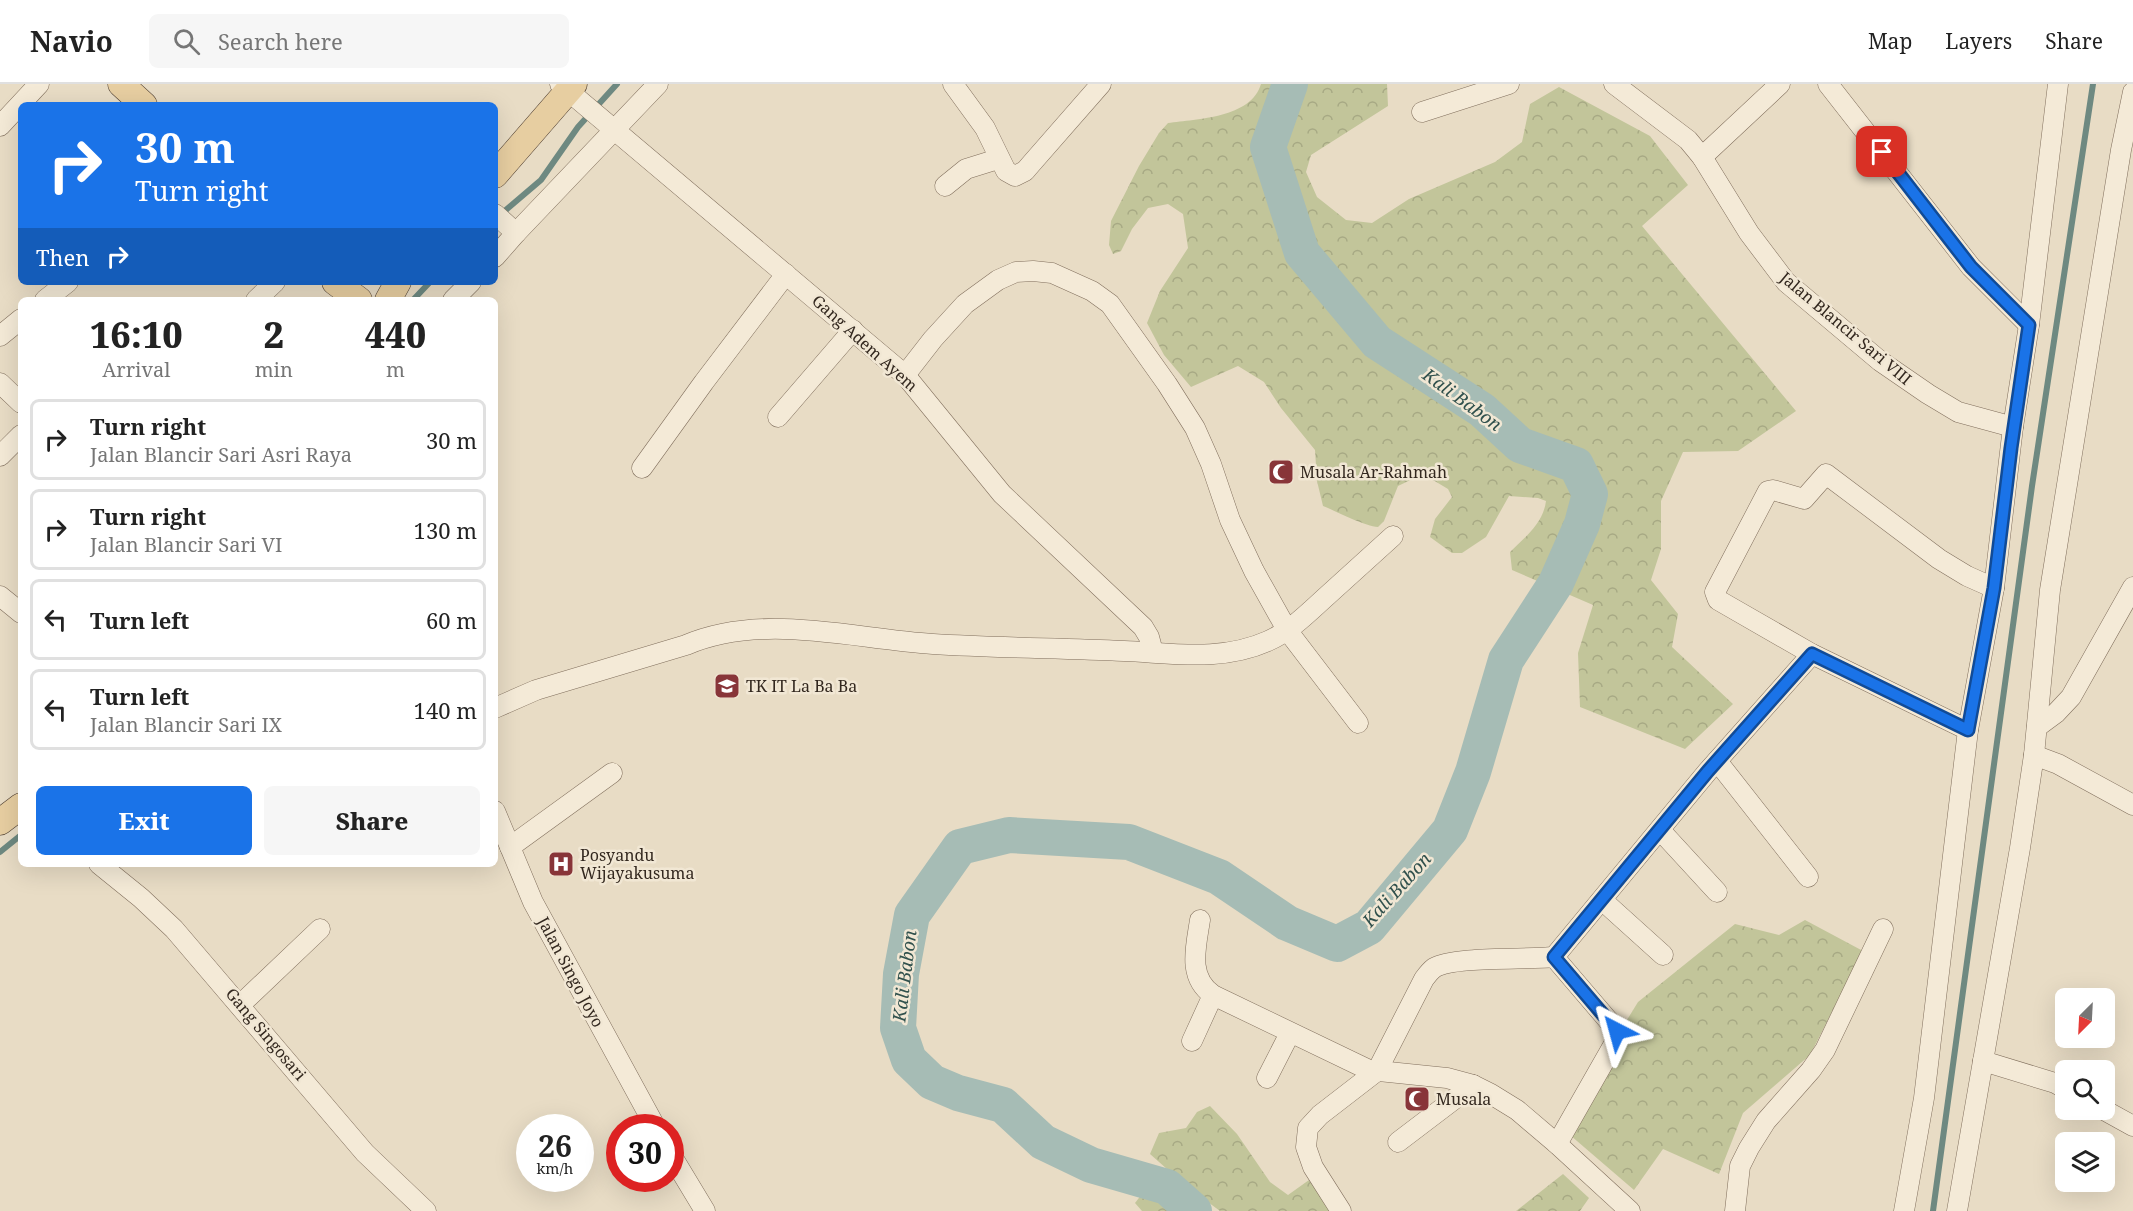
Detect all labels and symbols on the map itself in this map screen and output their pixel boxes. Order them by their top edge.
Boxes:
pin [1856,126,1907,177]
street label: Jalan Blancir Sari VIII [1775,266,1917,390]
street label: Gang Adem Ayem [807,290,923,396]
water label: Kali Babon [1417,362,1507,436]
mosque icon: Musala Ar-Rahmah [1266,457,1296,487]
place label: Musala Ar-Rahmah [1300,461,1447,483]
school or university icon: TK IT La Ba Ba [712,671,742,701]
place label: TK IT La Ba Ba [746,675,857,697]
place label: Posyandu Wijayakusuma [580,844,694,884]
water label: Kali Babon [1356,847,1436,932]
hospital icon: Posyandu Wijayakusuma [546,849,576,879]
street label: Jalan Singo Joyo [532,912,609,1031]
water label: Kali Babon [886,929,922,1024]
street label: Gang Singosari [221,983,311,1085]
north arrow [2055,988,2115,1048]
position arrow [1585,999,1649,1063]
mosque icon: Musala [1402,1084,1432,1114]
place label: Musala [1436,1088,1491,1110]
speed limit sign: 30 [606,1114,684,1192]

